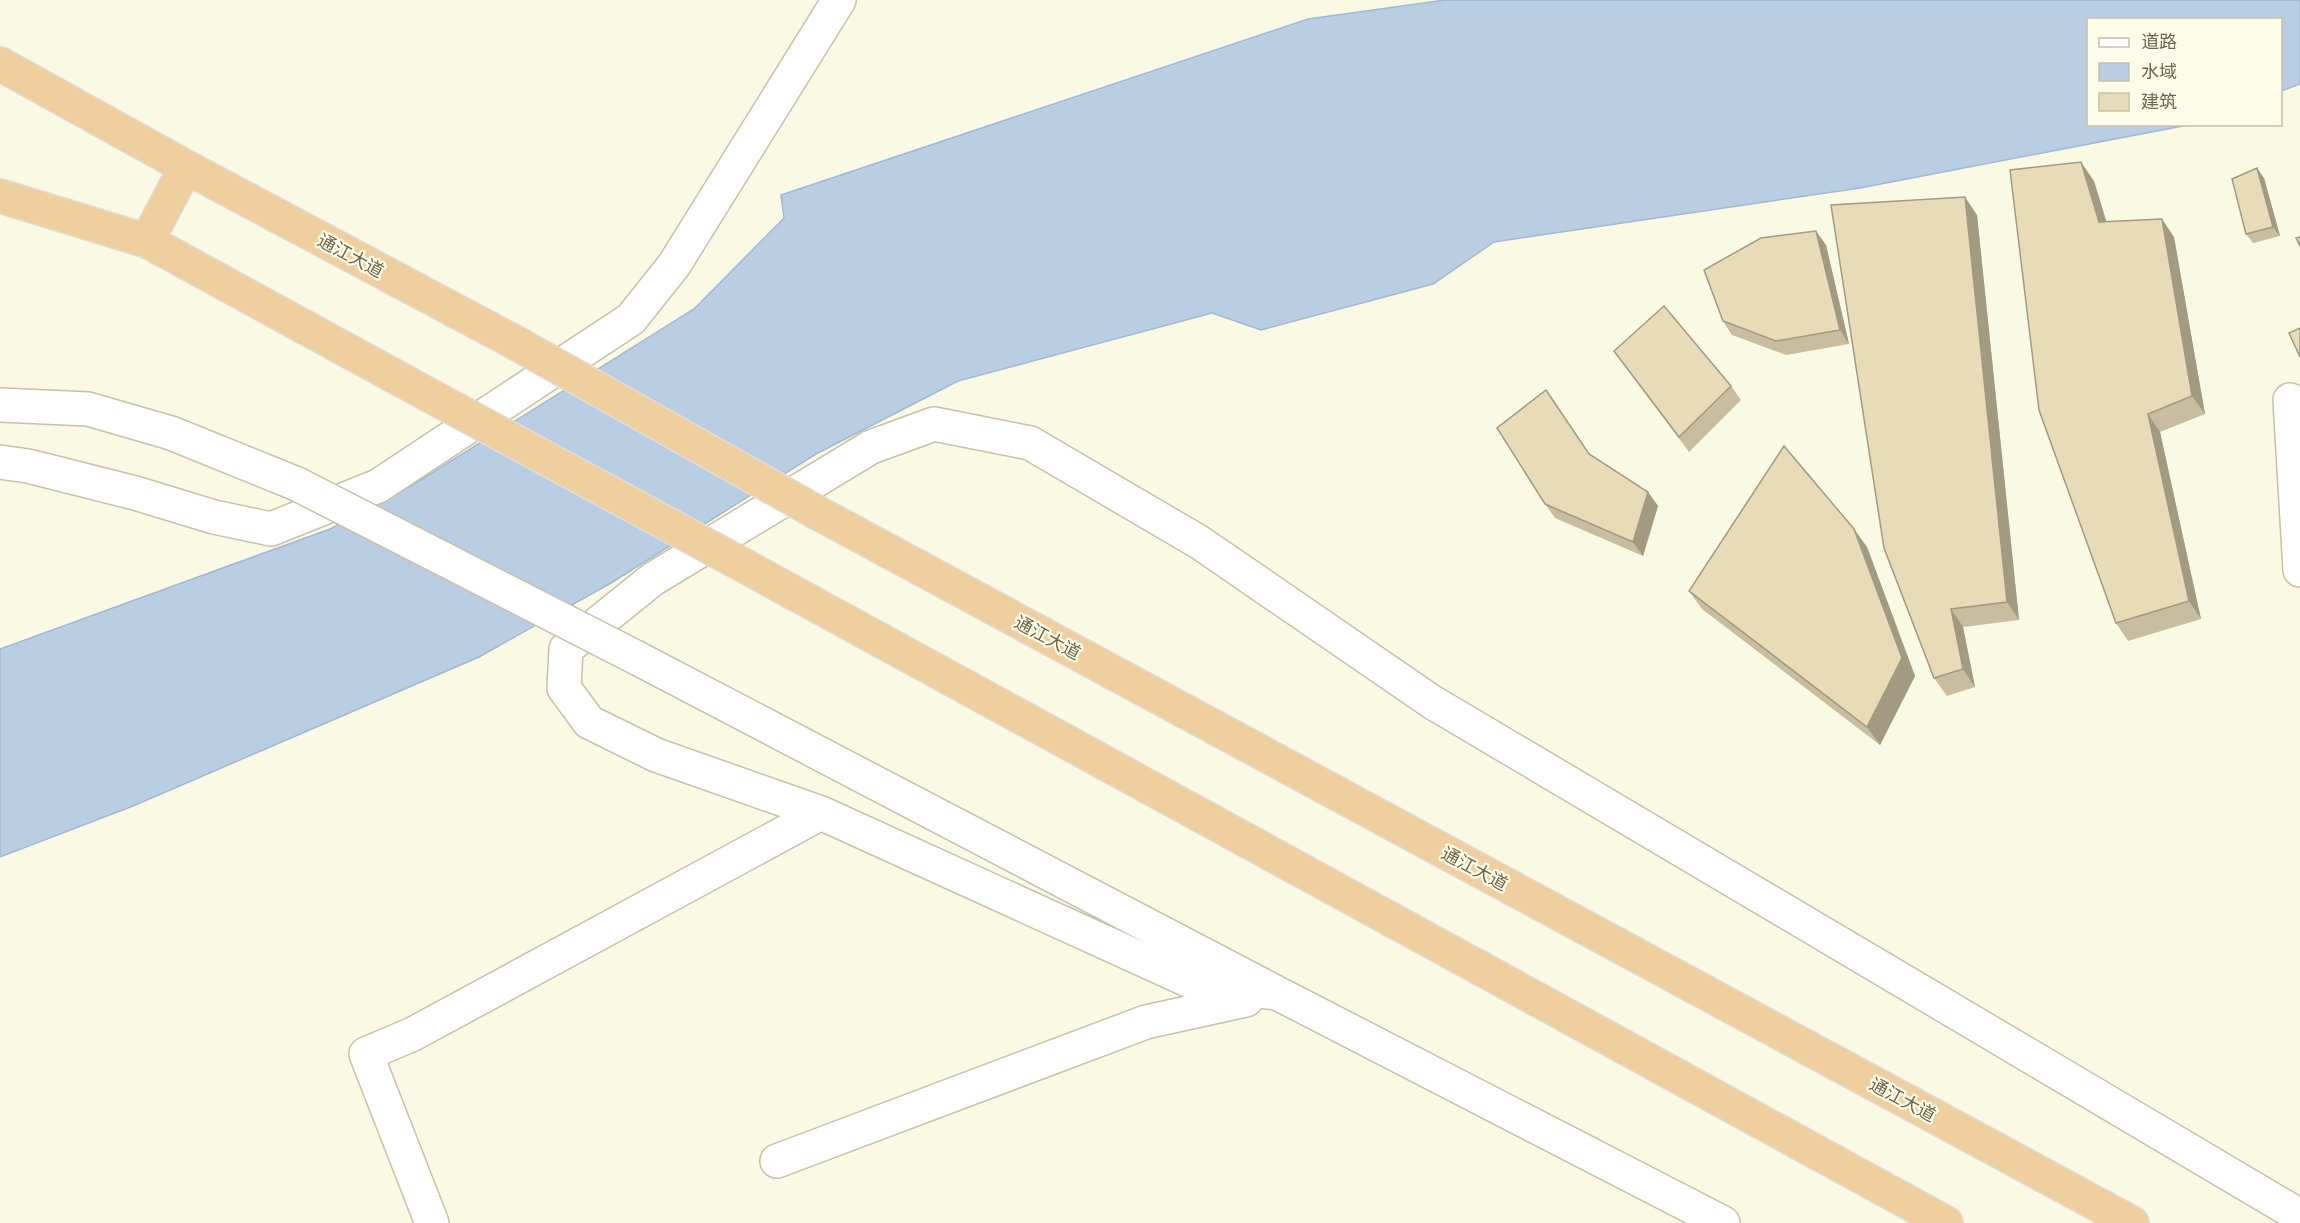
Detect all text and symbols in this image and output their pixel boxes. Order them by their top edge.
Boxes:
legend [2087,18,2282,126]
text: 道路 [2141,29,2177,53]
text: 水域 [2141,59,2177,83]
text: 建筑 [2141,89,2177,113]
street label: 通江大道 [314,228,388,282]
street label: 通江大道 [1011,610,1085,664]
street label: 通江大道 [1438,841,1512,895]
street label: 通江大道 [1866,1072,1940,1126]

